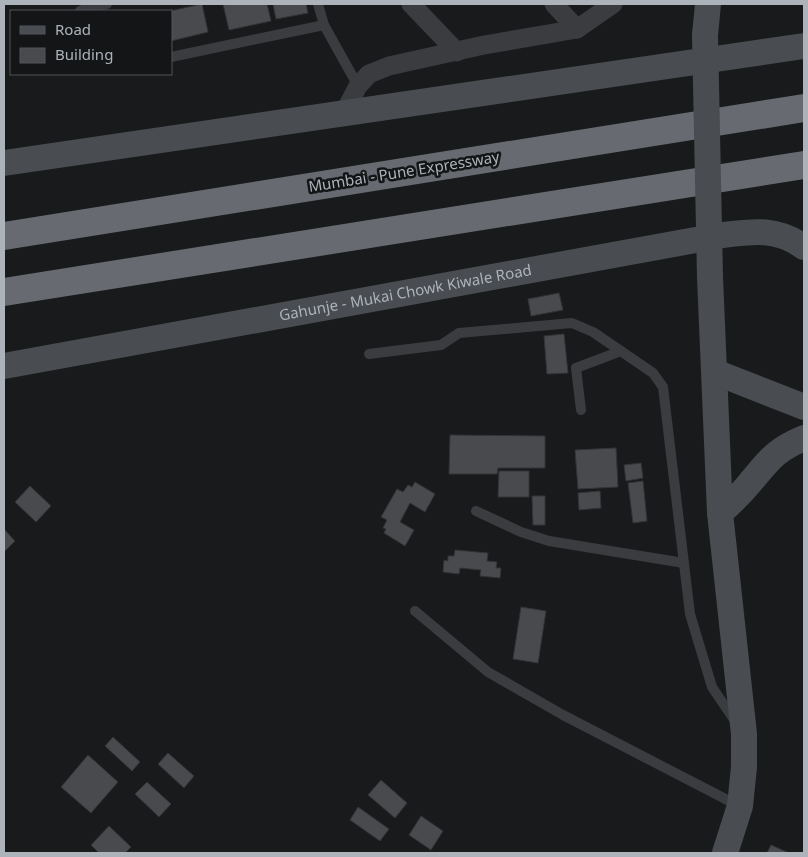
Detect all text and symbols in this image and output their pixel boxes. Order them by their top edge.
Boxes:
legend [10,10,172,75]
text: Road [55,19,91,39]
text: Building [55,44,113,64]
street label: Mumbai - Pune Expressway [307,146,501,196]
street label: Gahunje - Mukai Chowk Kiwale Road [277,259,533,325]

